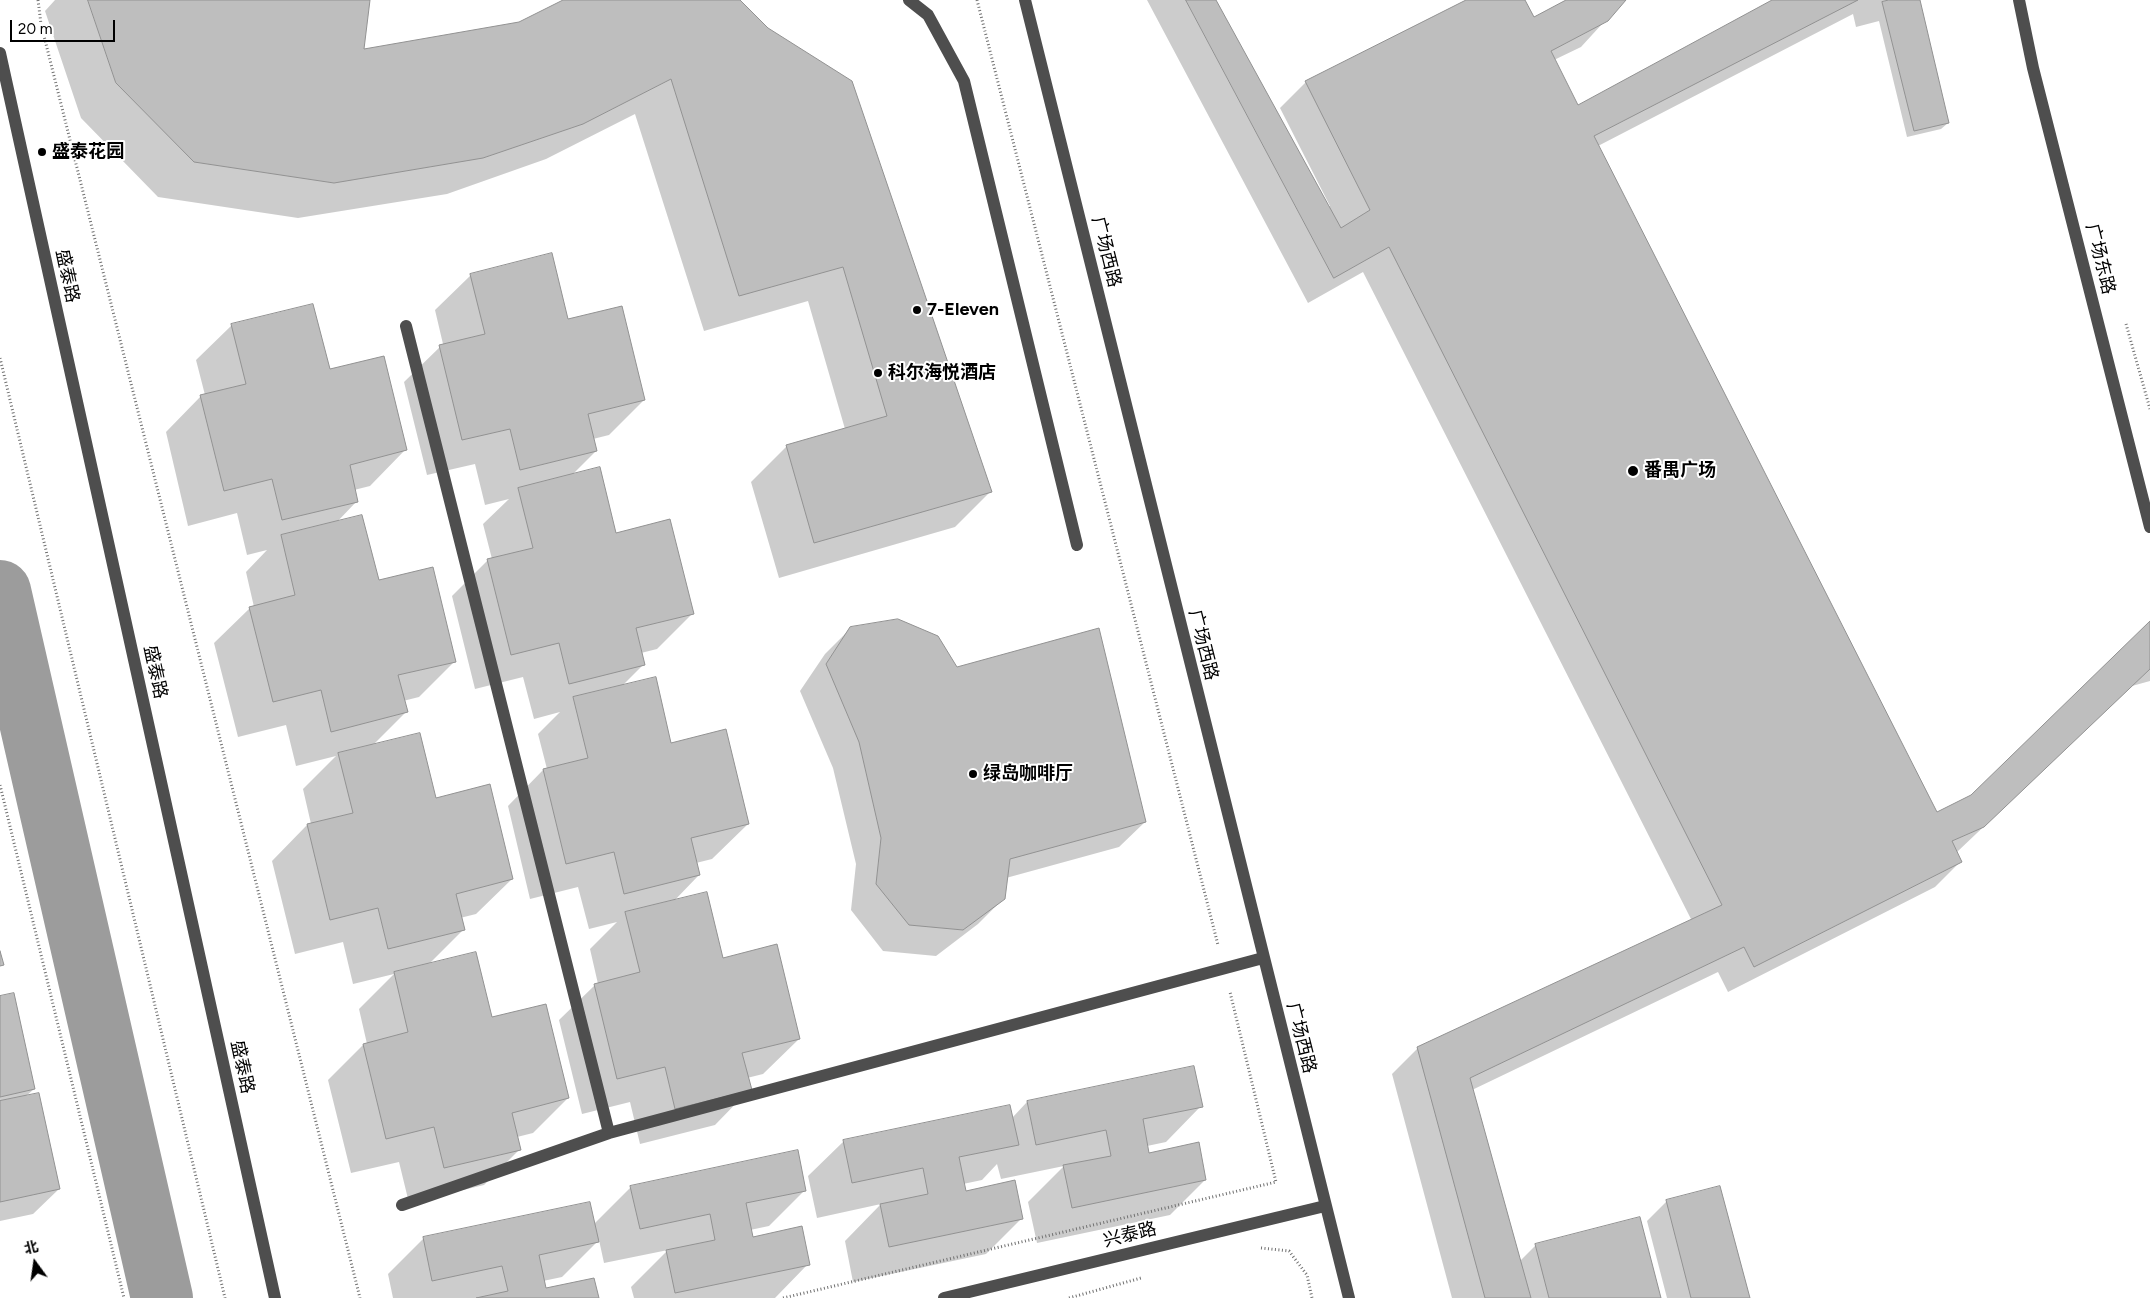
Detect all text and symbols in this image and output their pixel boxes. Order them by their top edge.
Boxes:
scale bar [12,10,118,42]
text: 20 m [18,20,52,38]
place label: 盛泰花园 [52,141,124,163]
marker: 盛泰花园 [36,146,48,158]
street label: 广场西路 [1087,214,1125,290]
street label: 广场东路 [2081,221,2119,297]
street label: 盛泰路 [51,247,83,305]
place label: 7-Eleven [927,299,999,321]
marker: 7-Eleven [911,304,923,316]
place label: 科尔海悦酒店 [888,362,996,384]
marker: 科尔海悦酒店 [872,367,884,379]
place label: 番禺广场 [1644,460,1716,482]
marker: 番禺广场 [1626,464,1640,478]
street label: 广场西路 [1184,607,1222,683]
street label: 盛泰路 [139,643,171,701]
place label: 绿岛咖啡厅 [983,763,1073,785]
marker: 绿岛咖啡厅 [967,768,979,780]
street label: 广场西路 [1282,1000,1320,1076]
street label: 盛泰路 [226,1038,258,1096]
street label: 兴泰路 [1101,1218,1159,1252]
north arrow [10,1238,60,1288]
text: 北 [22,1238,40,1258]

